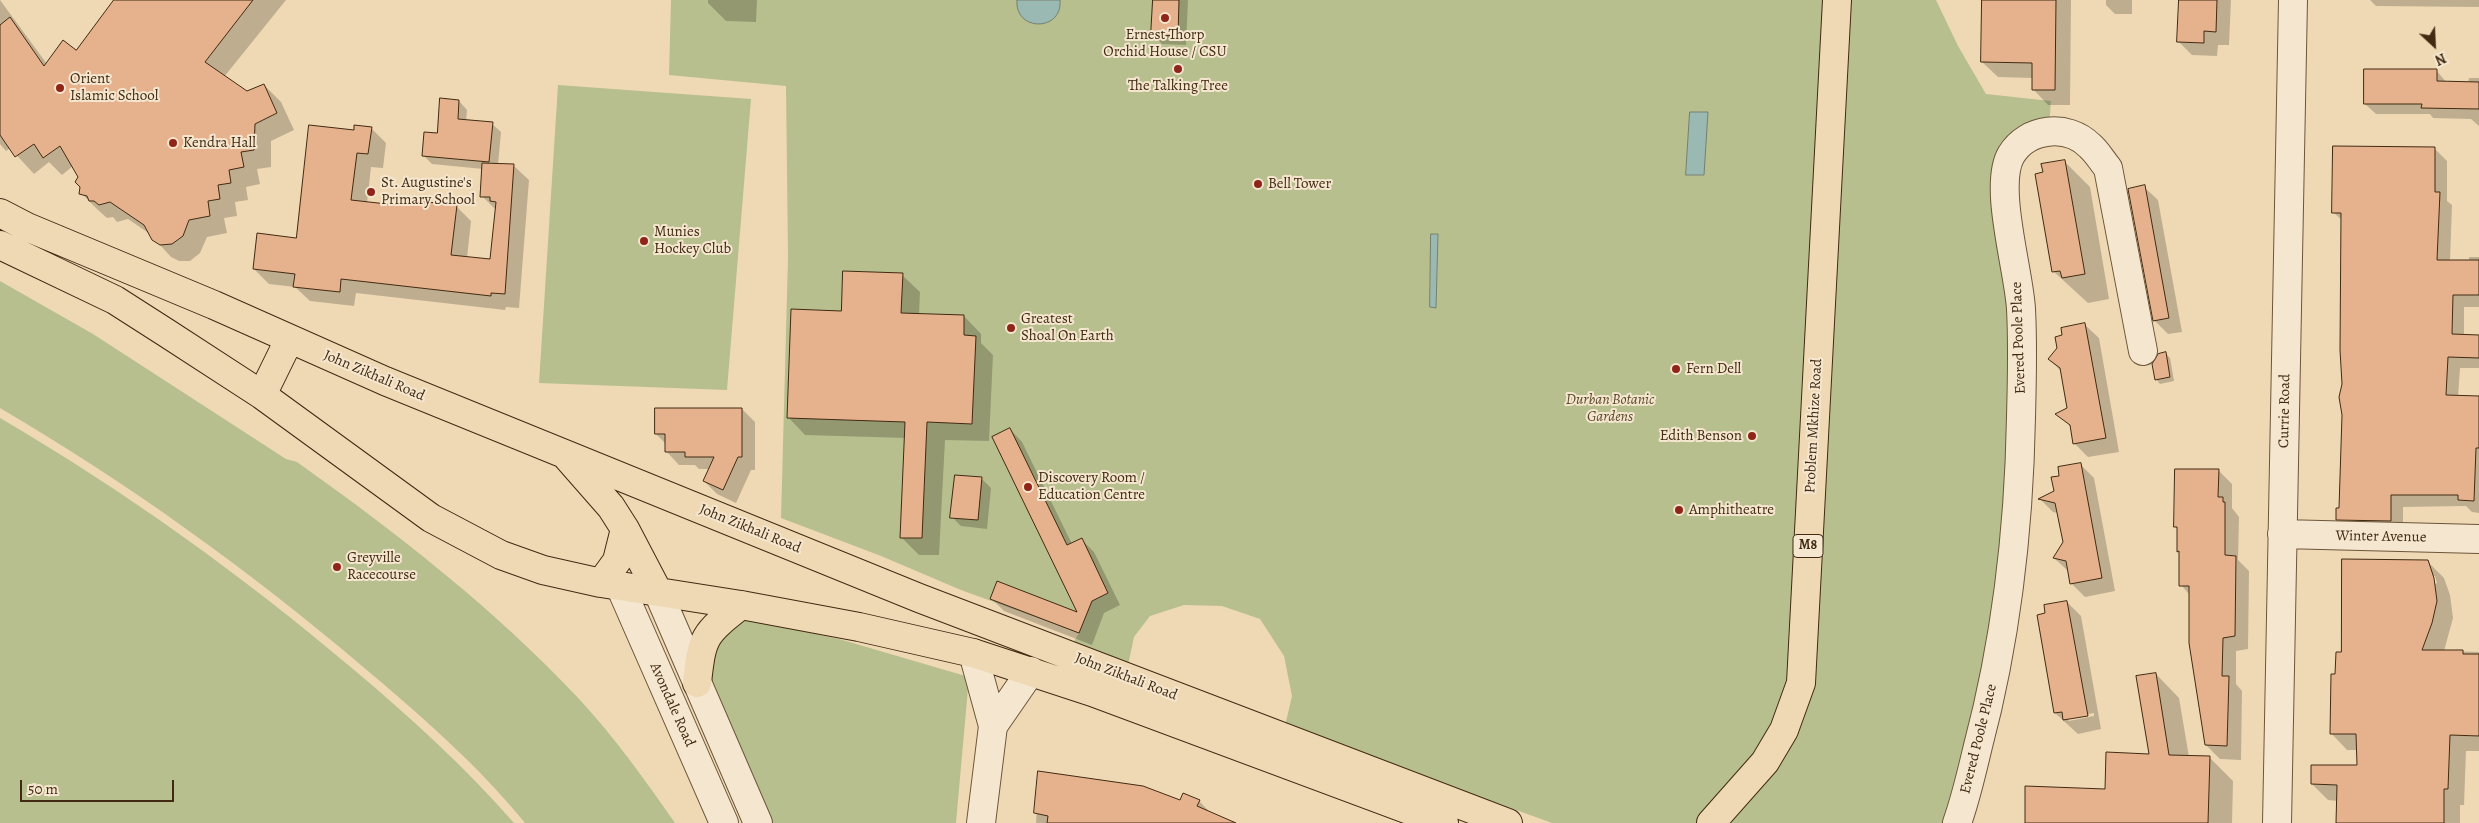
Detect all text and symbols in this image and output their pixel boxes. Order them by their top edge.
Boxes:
marker: Ernest Thorp Orchid House / CSU [1159,12,1171,24]
north arrow [2409,20,2459,70]
place label: Ernest Thorp Orchid House / CSU [1103,26,1227,61]
text: N [2432,48,2449,70]
marker: The Talking Tree [1172,63,1184,75]
place label: Orient Islamic School [70,70,158,105]
place label: The Talking Tree [1128,77,1228,95]
marker: Orient Islamic School [54,82,66,94]
place label: Kendra Hall [183,134,256,152]
marker: Kendra Hall [167,137,179,149]
place label: St. Augustine's Primary School [381,174,475,209]
place label: Bell Tower [1268,175,1331,193]
marker: Bell Tower [1252,178,1264,190]
marker: St. Augustine's Primary School [365,186,377,198]
place label: Munies Hockey Club [654,223,731,258]
marker: Munies Hockey Club [638,235,650,247]
street label: Evered Poole Place [2008,281,2030,395]
place label: Greatest Shoal On Earth [1021,310,1114,345]
marker: Greatest Shoal On Earth [1005,322,1017,334]
street label: John Zikhali Road [321,347,427,405]
street label: Problem Mkhize Road [1801,358,1827,494]
place label: Fern Dell [1686,360,1741,378]
marker: Fern Dell [1670,363,1682,375]
street label: Currie Road [2275,374,2295,448]
park label: Durban Botanic Gardens [1566,391,1654,426]
place label: Edith Benson [1660,427,1742,445]
marker: Edith Benson [1746,430,1758,442]
place label: Discovery Room / Education Centre [1038,469,1145,504]
marker: Discovery Room / Education Centre [1022,481,1034,493]
street label: John Zikhali Road [696,500,804,558]
place label: Amphitheatre [1689,501,1774,519]
marker: Amphitheatre [1673,504,1685,516]
street label: Winter Avenue [2335,527,2427,547]
road number: M8 [1793,534,1823,558]
place label: Greyville Racecourse [347,549,416,584]
marker: Greyville Racecourse [331,561,343,573]
street label: John Zikhali Road [1072,649,1180,705]
street label: Avondale Road [645,660,699,750]
street label: Evered Poole Place [1957,682,2001,796]
scale bar [22,770,176,802]
text: 50 m [28,779,58,799]

